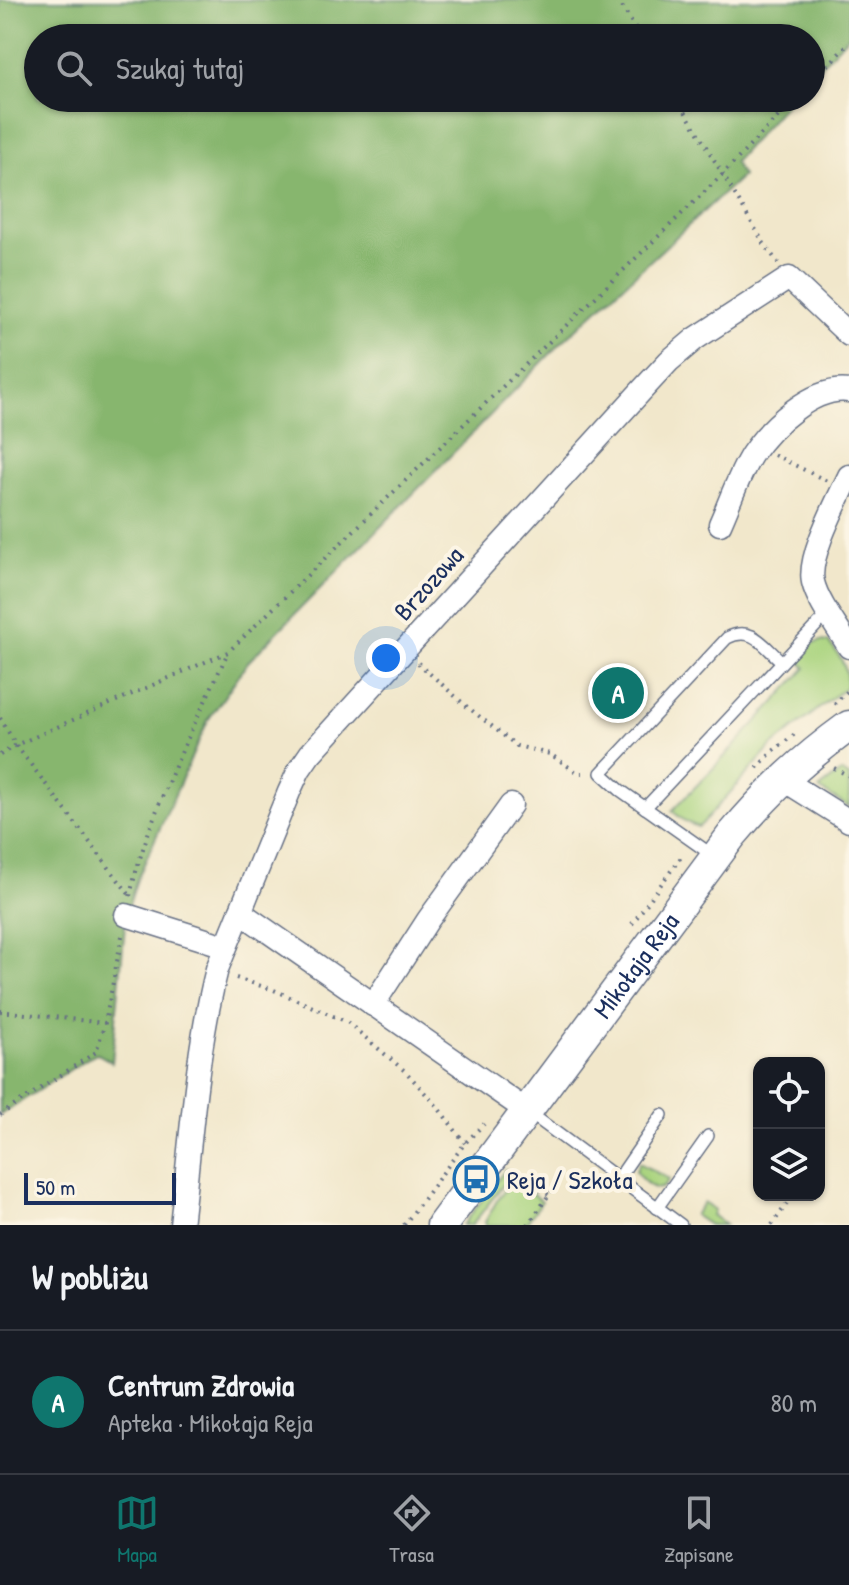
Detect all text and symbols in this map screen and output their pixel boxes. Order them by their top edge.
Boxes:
search box [24,24,825,112]
icon: search [52,46,96,90]
text: Szukaj tutaj [116,48,244,88]
street label: Brzozowa [385,538,471,628]
your location [366,638,406,678]
pin: A [592,663,644,723]
street label: Mikołaja Reja [584,905,686,1025]
map controls [753,1057,825,1201]
button: locate [753,1057,825,1129]
button: layers [753,1129,825,1201]
bus stop icon: Reja / Szkoła [452,1155,500,1203]
place label: Reja / Szkoła [507,1162,633,1197]
scale bar [24,1169,176,1205]
text: 50 m [36,1172,75,1202]
text: W pobliżu [32,1254,148,1300]
text: Centrum Zdrowia [108,1365,294,1405]
text: A [52,1385,64,1420]
text: 80 m [770,1385,817,1420]
text: Apteka · Mikołaja Reja [108,1405,313,1440]
tab: Mapa [115,1491,159,1569]
tab: Trasa [389,1491,434,1569]
tab: Zapisane [664,1491,734,1569]

